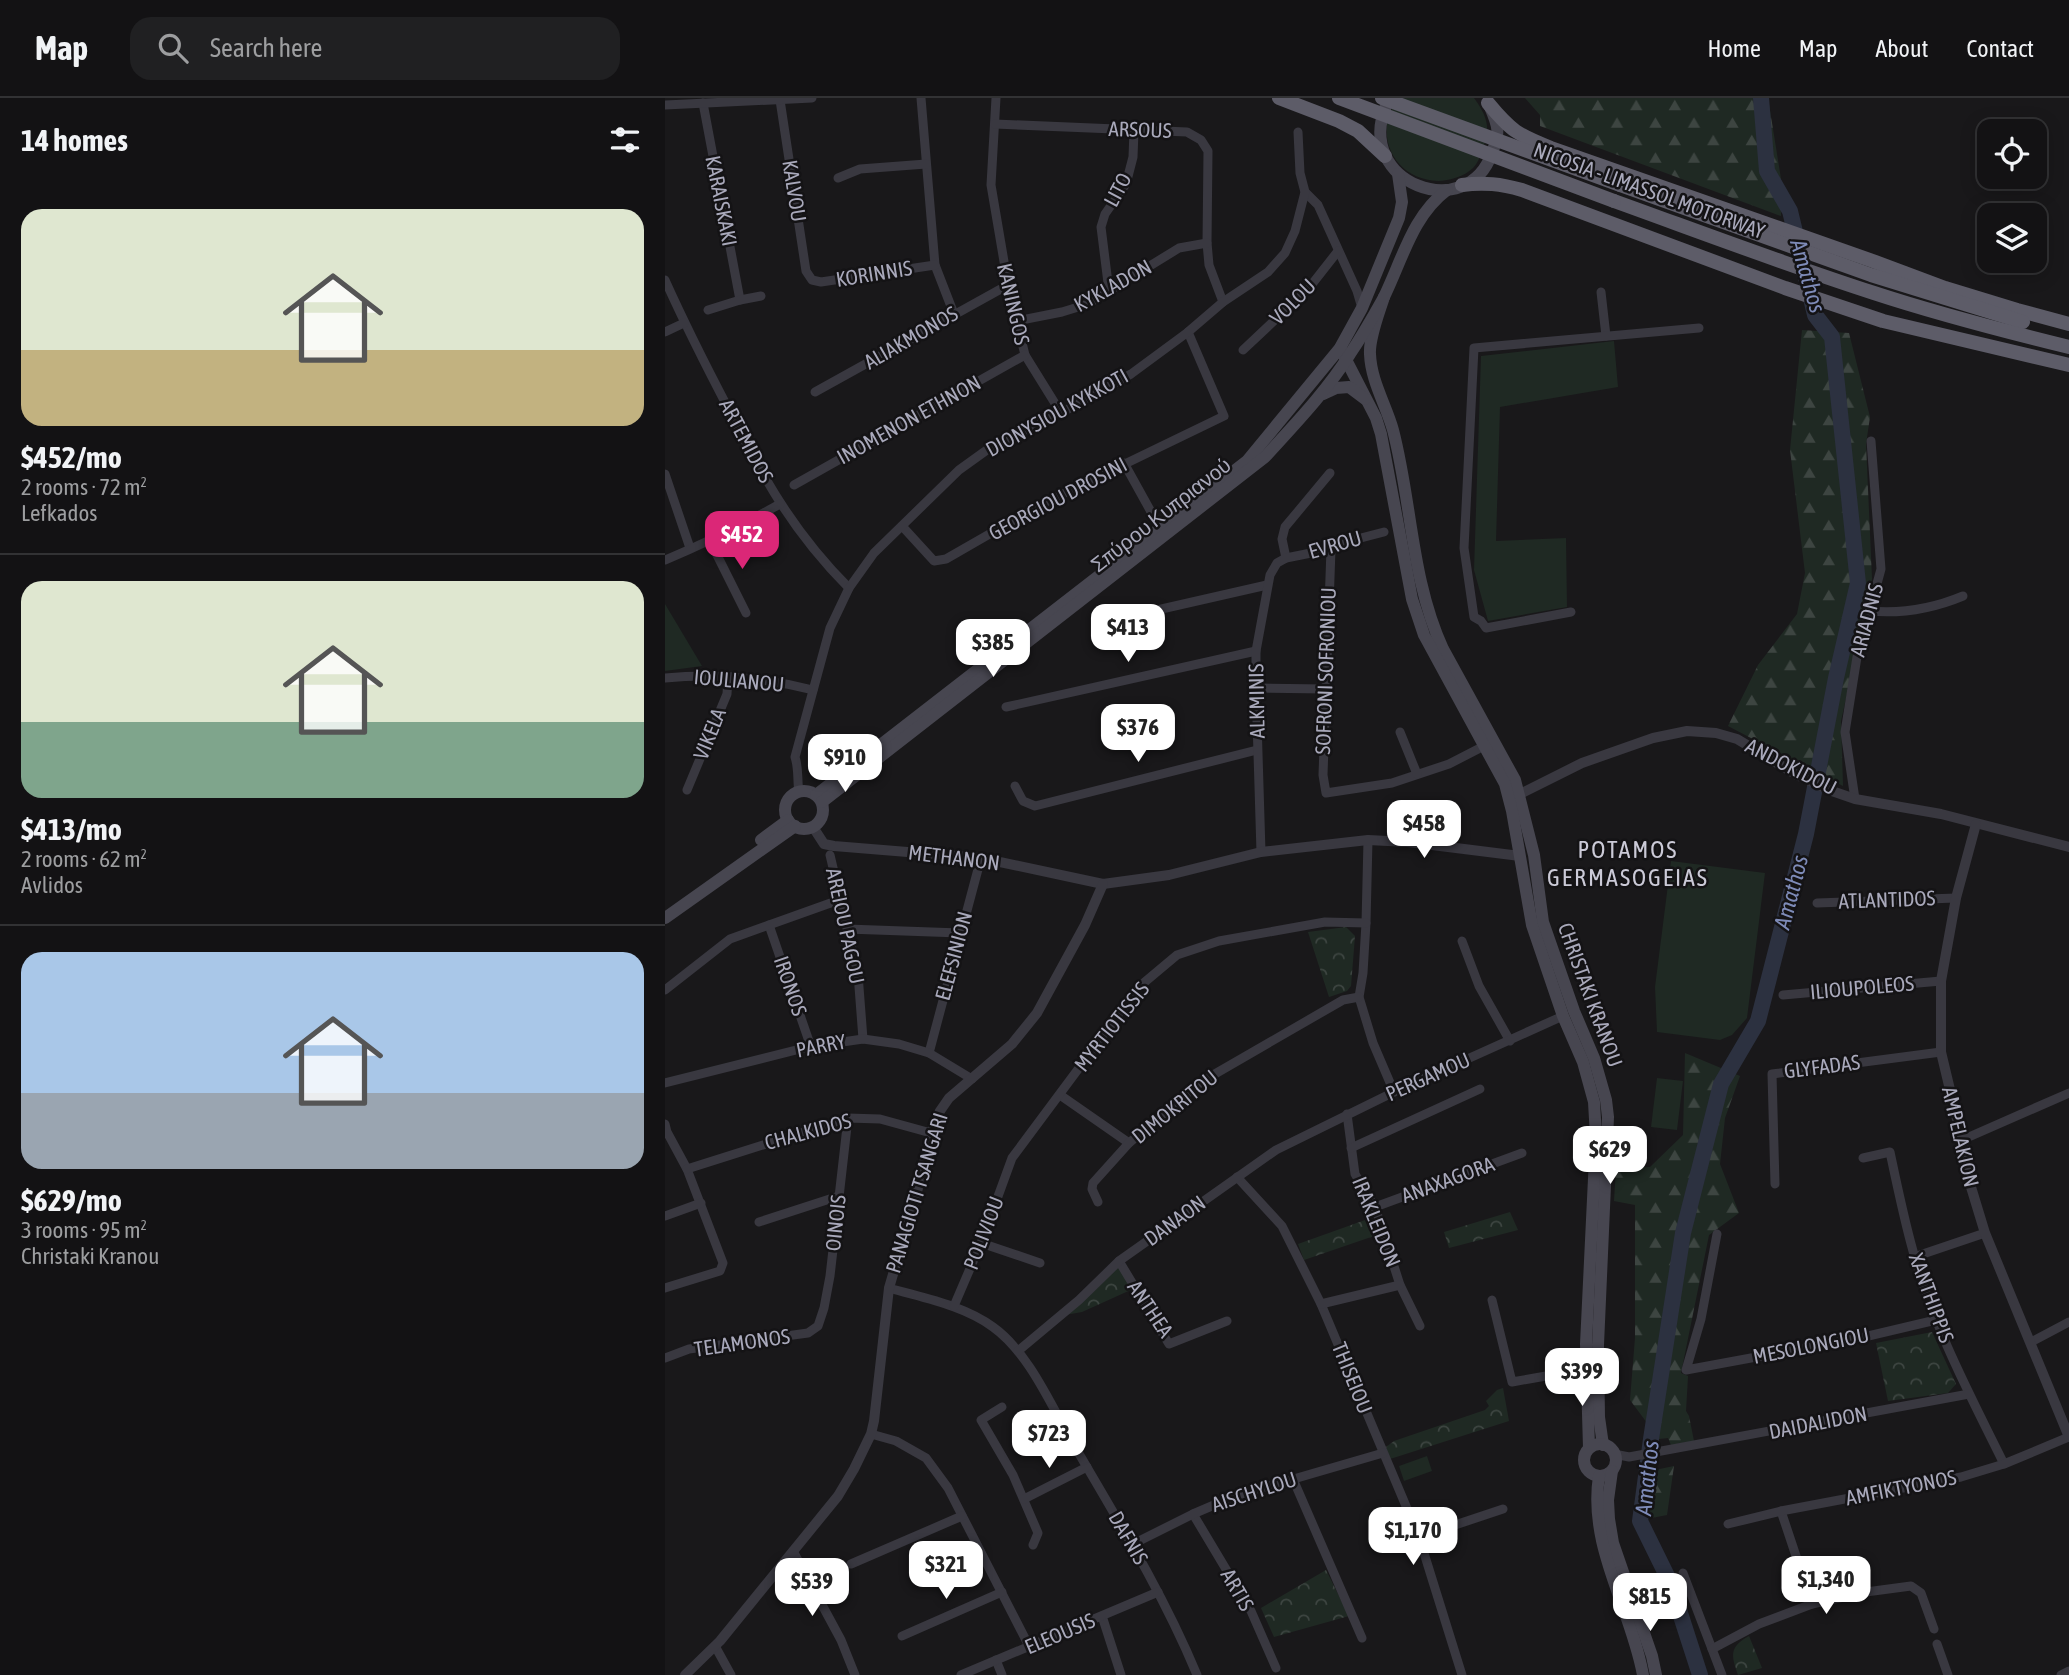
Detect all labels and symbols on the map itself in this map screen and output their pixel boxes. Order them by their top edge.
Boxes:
street label: ARSOUS [1108,116,1172,142]
street label: NICOSIA - LIMASSOL MOTORWAY [1531,137,1769,243]
street label: KARAISKAKI [701,153,743,248]
street label: KALVOU [778,158,812,223]
street label: LITO [1098,169,1136,210]
water label: Amathos [1785,235,1831,316]
street label: KYKLADON [1070,254,1155,316]
street label: KORINNIS [834,255,914,291]
street label: KANINGOS [993,261,1035,347]
street label: VOLOU [1264,273,1320,329]
street label: ALIAKMONOS [859,301,962,374]
street label: DIONYSIOU KYKKOTI [981,363,1132,461]
street label: INOMENON ETHNON [833,370,984,468]
street label: ARTEMIDOS [715,395,779,487]
street label: GEORGIOU DROSINI [984,452,1131,545]
street label: Σπύρου Κυπριανού [1086,452,1235,576]
pin: $452 [701,512,783,571]
street label: EVROU [1305,525,1364,563]
street label: ARIADNIS [1845,580,1887,659]
street label: SOFRONI SOFRONIOU [1310,587,1340,755]
pin: $413 [1087,604,1169,664]
pin: $385 [952,620,1034,679]
street label: ALKMINIS [1243,663,1269,739]
street label: IOULIANOU [693,664,785,696]
street label: VIKELA [688,704,730,763]
pin: $376 [1097,704,1179,764]
street label: ANDOKIDOU [1742,733,1841,799]
pin: $910 [804,734,886,794]
pin: $458 [1383,800,1465,860]
district label: POTAMOS GERMASOGEIAS [1547,836,1709,891]
street label: METHANON [907,840,1001,875]
water label: Amathos [1768,852,1813,933]
street label: AREIOU PAGOU [822,866,870,986]
street label: ATLANTIDOS [1838,885,1936,913]
street label: ELEFSINION [930,909,976,1003]
street label: CHRISTAKI KRANOU [1554,919,1628,1070]
street label: IRONOS [770,953,812,1019]
street label: ILIOUPOLEOS [1809,970,1915,1003]
street label: MYRTIOTISSIS [1069,977,1154,1076]
street label: PARRY [794,1028,848,1062]
street label: PERGAMOU [1382,1047,1473,1105]
street label: GLYFADAS [1783,1049,1861,1083]
street label: DIMOKRITOU [1127,1064,1222,1148]
street label: AMPELAKION [1938,1084,1984,1189]
street label: CHALKIDOS [762,1108,854,1154]
street label: PANAGIOTI TSANGARI [880,1110,952,1276]
pin: $629 [1569,1126,1651,1186]
street label: ANAXAGORA [1398,1151,1498,1207]
street label: IRAKLEIDON [1348,1173,1406,1270]
street label: DANAON [1139,1190,1210,1250]
street label: OINOIS [820,1193,850,1252]
street label: POLIVIOU [958,1193,1008,1273]
street label: XANTHIPPIS [1905,1250,1959,1346]
street label: ANTHEA [1123,1275,1179,1342]
street label: MESOLONGIOU [1751,1322,1871,1368]
street label: TELAMONOS [692,1323,791,1361]
street label: THISEIOU [1328,1339,1378,1417]
pin: $399 [1541,1348,1623,1408]
street label: DAIDALIDON [1767,1401,1869,1443]
pin: $723 [1008,1410,1090,1470]
water label: Amathos [1630,1439,1664,1518]
street label: AMFIKTYONOS [1843,1465,1958,1509]
street label: AISCHYLOU [1208,1466,1299,1516]
street label: DAFNIS [1104,1507,1154,1568]
pin: $1,170 [1356,1508,1470,1567]
pin: $321 [905,1542,987,1601]
pin: $1,340 [1769,1556,1883,1616]
pin: $539 [771,1558,853,1618]
street label: ARTIS [1216,1564,1259,1615]
pin: $815 [1609,1574,1691,1633]
street label: ELEOUSIS [1021,1608,1098,1659]

